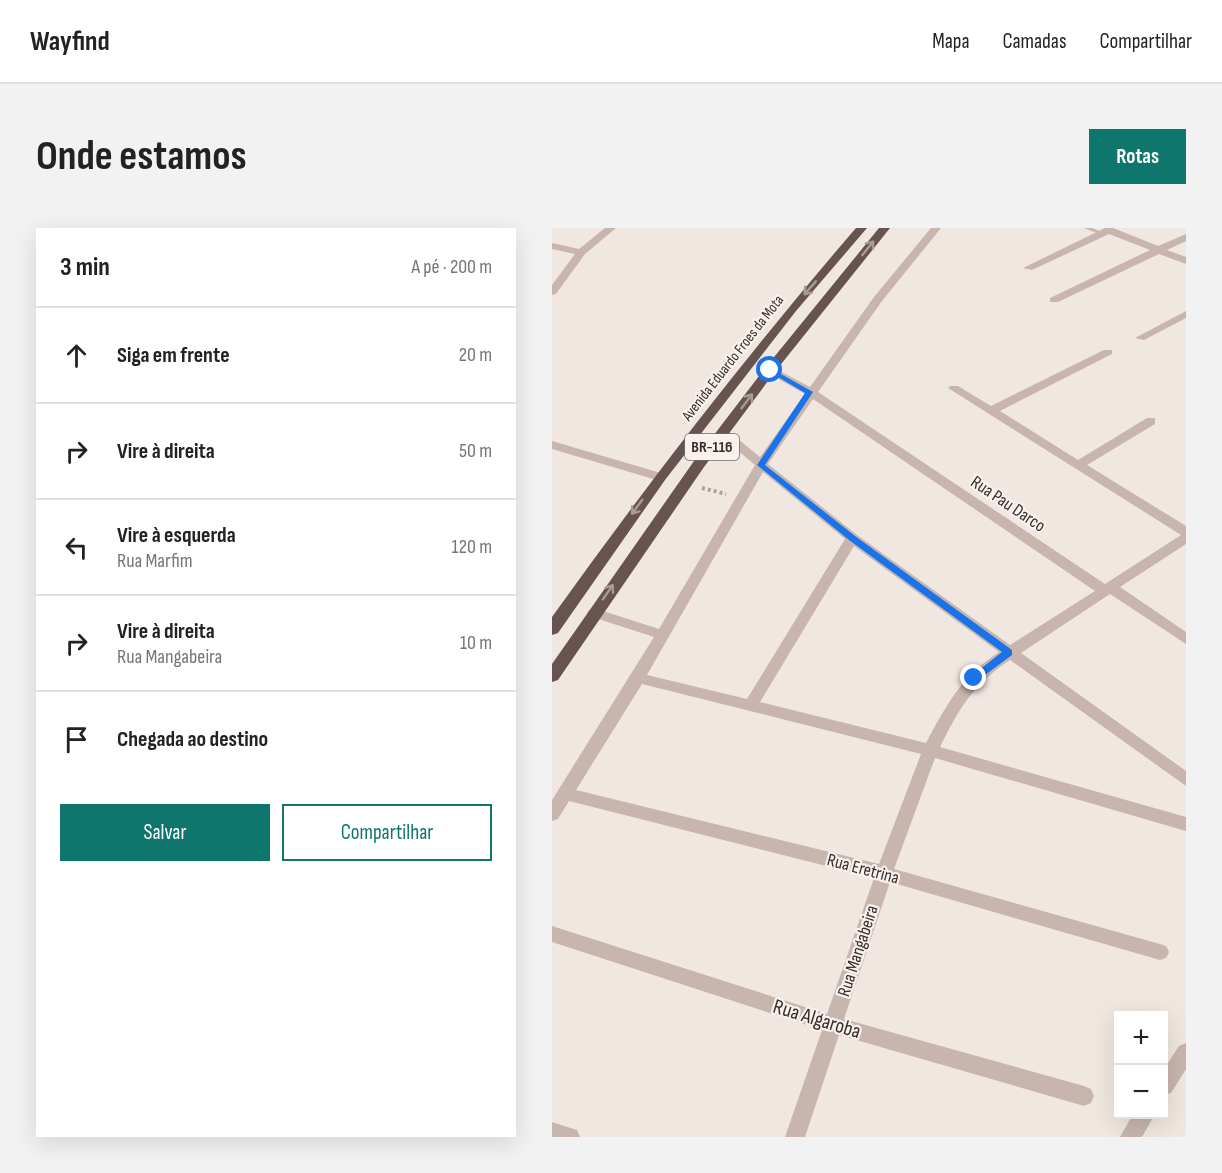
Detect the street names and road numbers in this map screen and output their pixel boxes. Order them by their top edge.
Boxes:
street label: Avenida Eduardo Froes da Mota [677,291,788,426]
road number: BR-116 [685,434,739,460]
street label: Rua Pau Darco [967,471,1049,537]
street label: Rua Eretrina [825,849,901,889]
street label: Rua Mangabeira [833,903,883,999]
street label: Rua Algaroba [770,994,864,1044]

